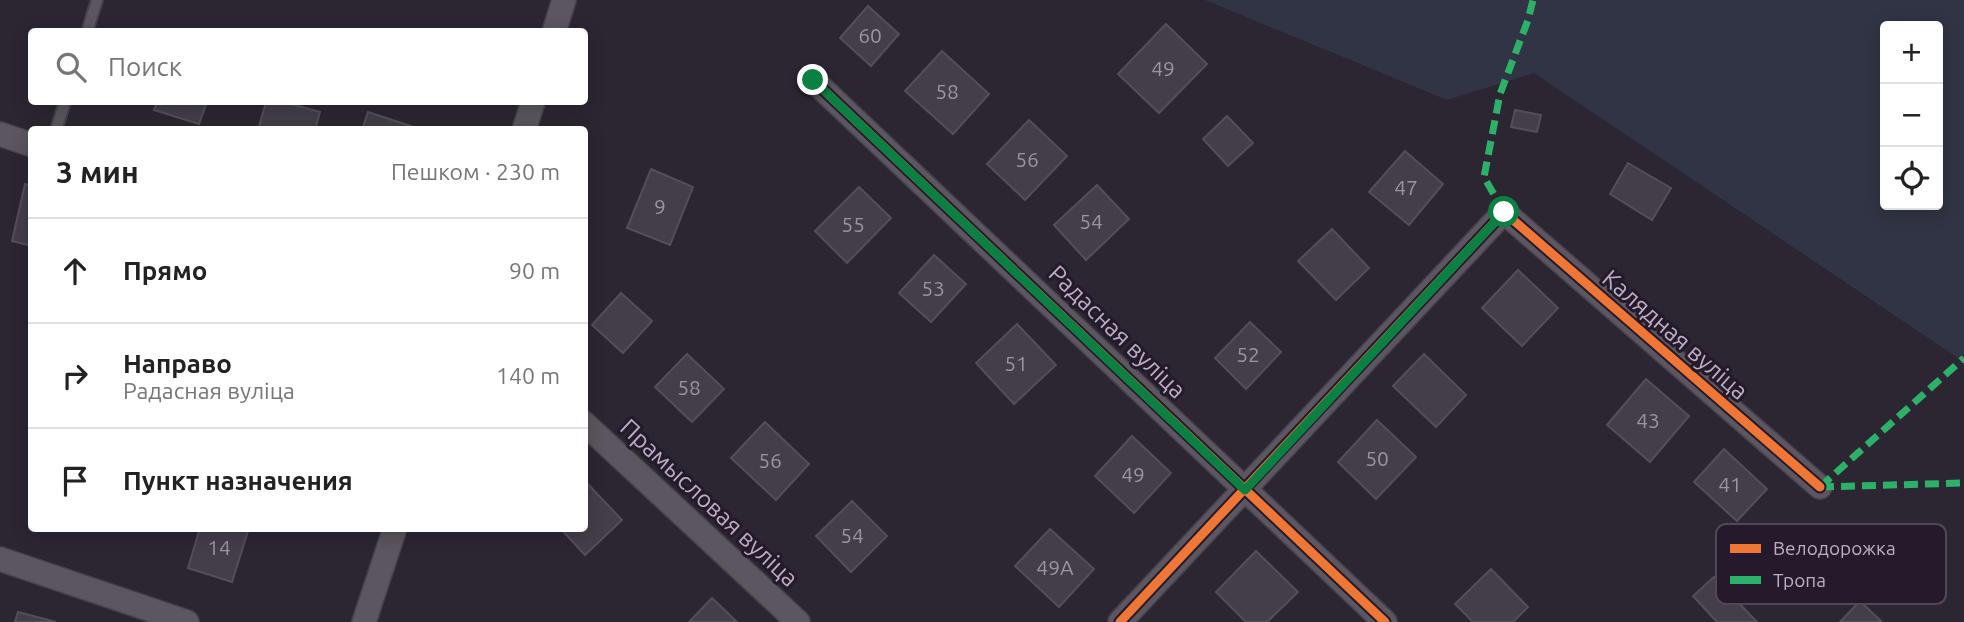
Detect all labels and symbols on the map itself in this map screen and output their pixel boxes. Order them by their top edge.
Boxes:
house number: 60 [858,23,882,47]
house number: 49 [1151,56,1175,80]
route end [797,64,828,95]
house number: 58 [935,79,959,103]
house number: 56 [1015,147,1039,171]
house number: 47 [1394,175,1418,199]
house number: 9 [654,194,666,218]
route start [1488,196,1519,227]
house number: 54 [1079,209,1103,233]
house number: 55 [841,212,865,236]
street label: Радасная вуліца [1043,260,1191,404]
street label: Калядная вуліца [1597,264,1753,405]
house number: 53 [921,276,945,300]
house number: 52 [1236,342,1260,366]
house number: 51 [1004,351,1028,375]
house number: 58 [677,375,701,399]
house number: 43 [1636,408,1660,432]
street label: Прамысловая вуліца [615,413,804,592]
house number: 50 [1365,446,1389,470]
house number: 56 [758,448,782,472]
house number: 49 [1121,462,1145,486]
house number: 41 [1718,472,1742,496]
house number: 54 [840,523,864,547]
legend [1716,524,1946,604]
house number: 14 [207,535,231,559]
text: Велодорожка [1773,537,1896,559]
house number: 49А [1036,555,1074,579]
text: Тропа [1773,569,1826,591]

